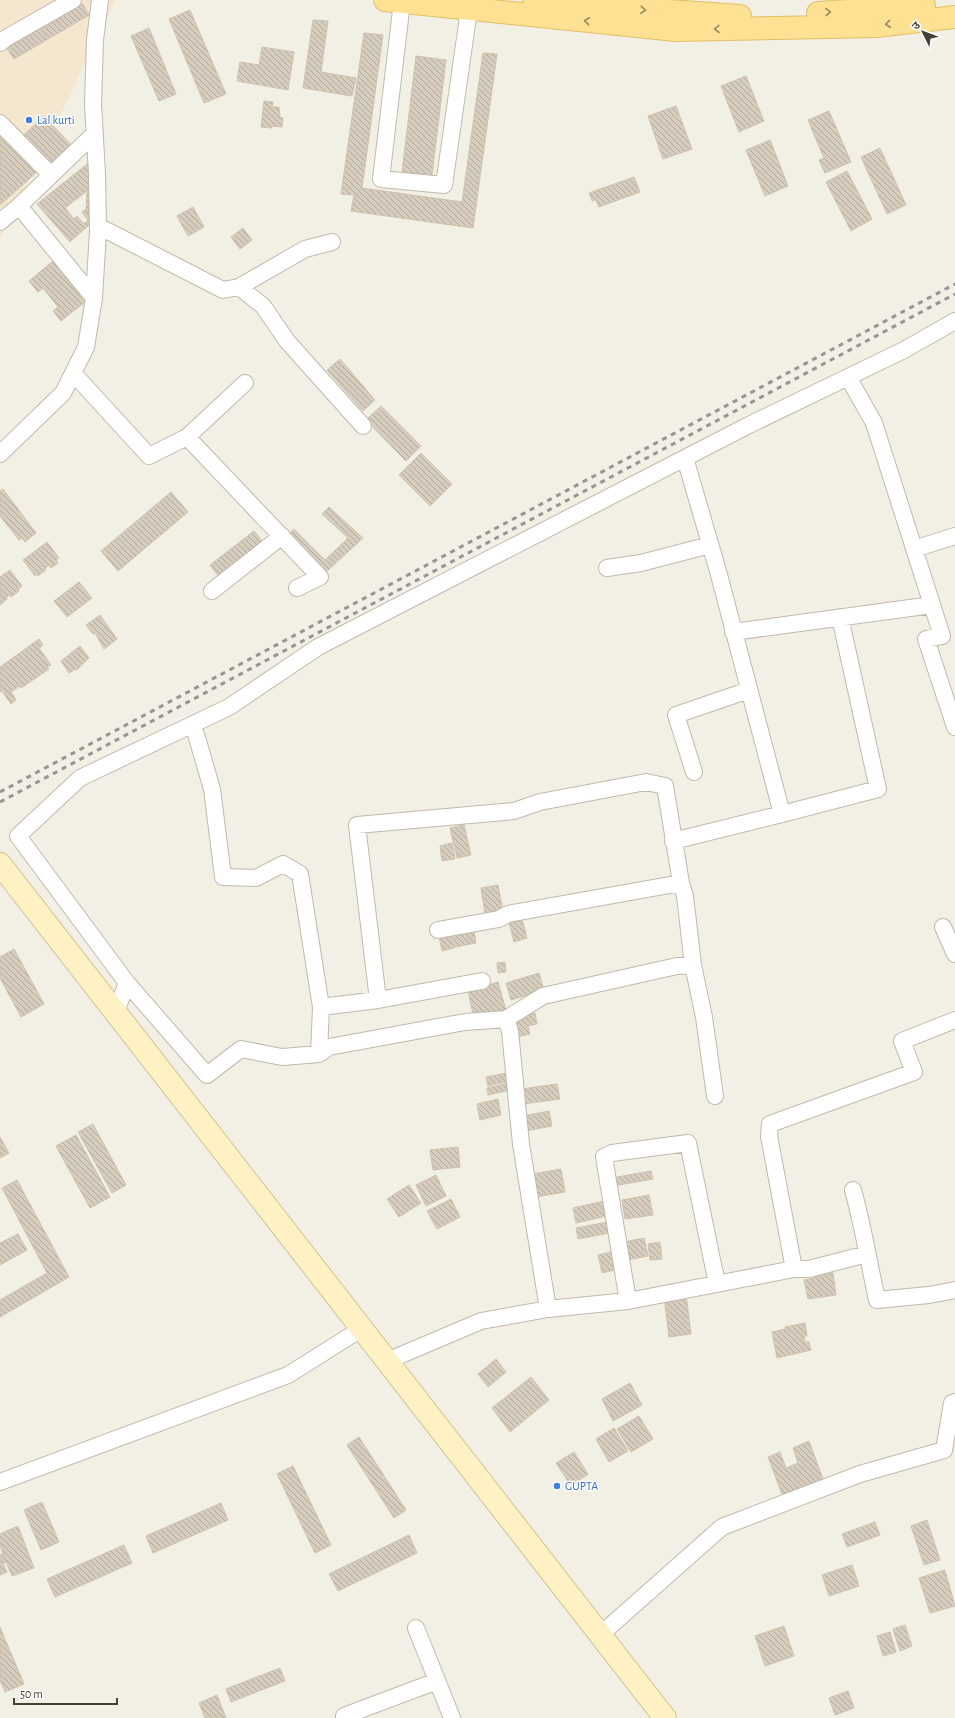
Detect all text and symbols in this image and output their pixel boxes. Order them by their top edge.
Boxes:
one-way arrow [640,5,646,14]
one-way arrow [825,8,831,16]
north arrow [903,12,943,52]
one-way arrow [584,17,590,26]
one-way arrow [885,19,891,28]
text: उ [910,19,923,32]
one-way arrow [714,25,720,34]
place label: Lal kurti [37,114,75,126]
marker: Lal kurti [24,115,34,125]
place label: GUPTA [565,1480,598,1492]
marker: GUPTA [552,1481,562,1491]
scale bar [14,1680,117,1706]
text: 50 m [20,1688,43,1700]

